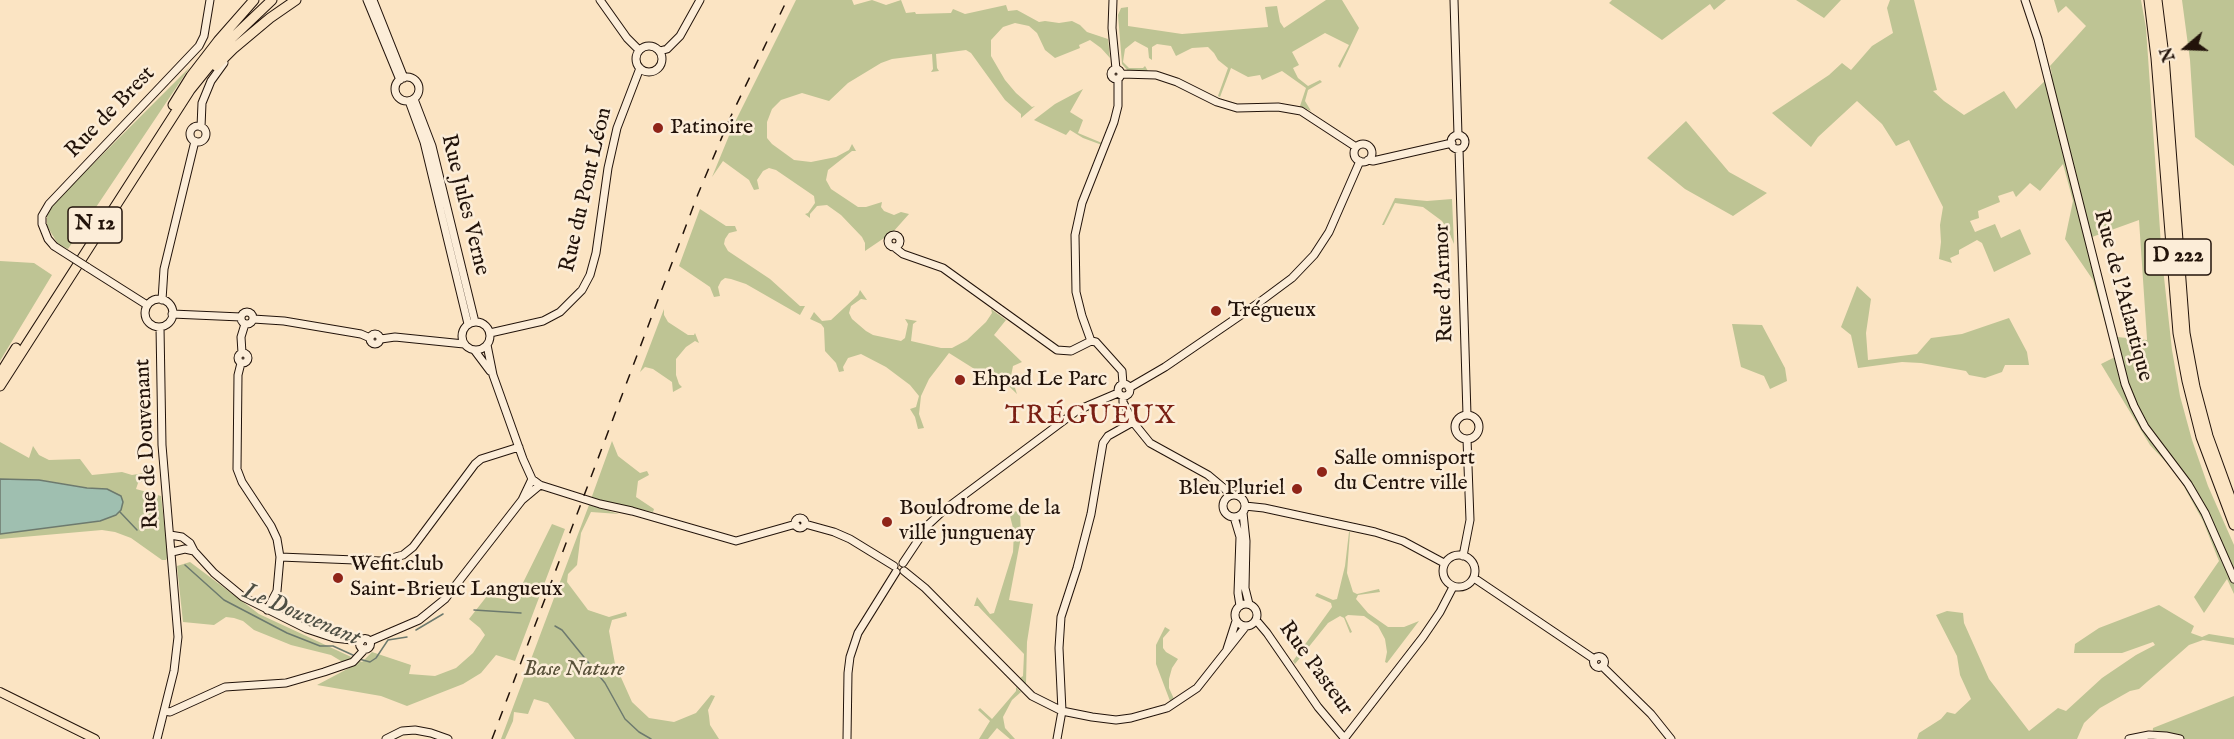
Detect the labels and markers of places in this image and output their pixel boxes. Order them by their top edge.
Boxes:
place label: Patinoire [670,115,753,141]
marker: Patinoire [651,121,665,135]
place label: Trégueux [1228,298,1316,324]
marker: Trégueux [1209,304,1223,318]
place label: Ehpad Le Parc [972,367,1107,393]
marker: Ehpad Le Parc [953,373,967,387]
place label: Salle omnisport du Centre ville [1334,446,1475,498]
marker: Salle omnisport du Centre ville [1315,465,1329,479]
place label: Bleu Pluriel [1178,476,1285,502]
marker: Bleu Pluriel [1290,482,1304,496]
place label: Boulodrome de la ville junguenay [899,496,1060,548]
marker: Boulodrome de la ville junguenay [880,515,894,529]
place label: Wefit.club Saint-Brieuc Langueux [350,552,563,604]
marker: Wefit.club Saint-Brieuc Langueux [331,571,345,585]

